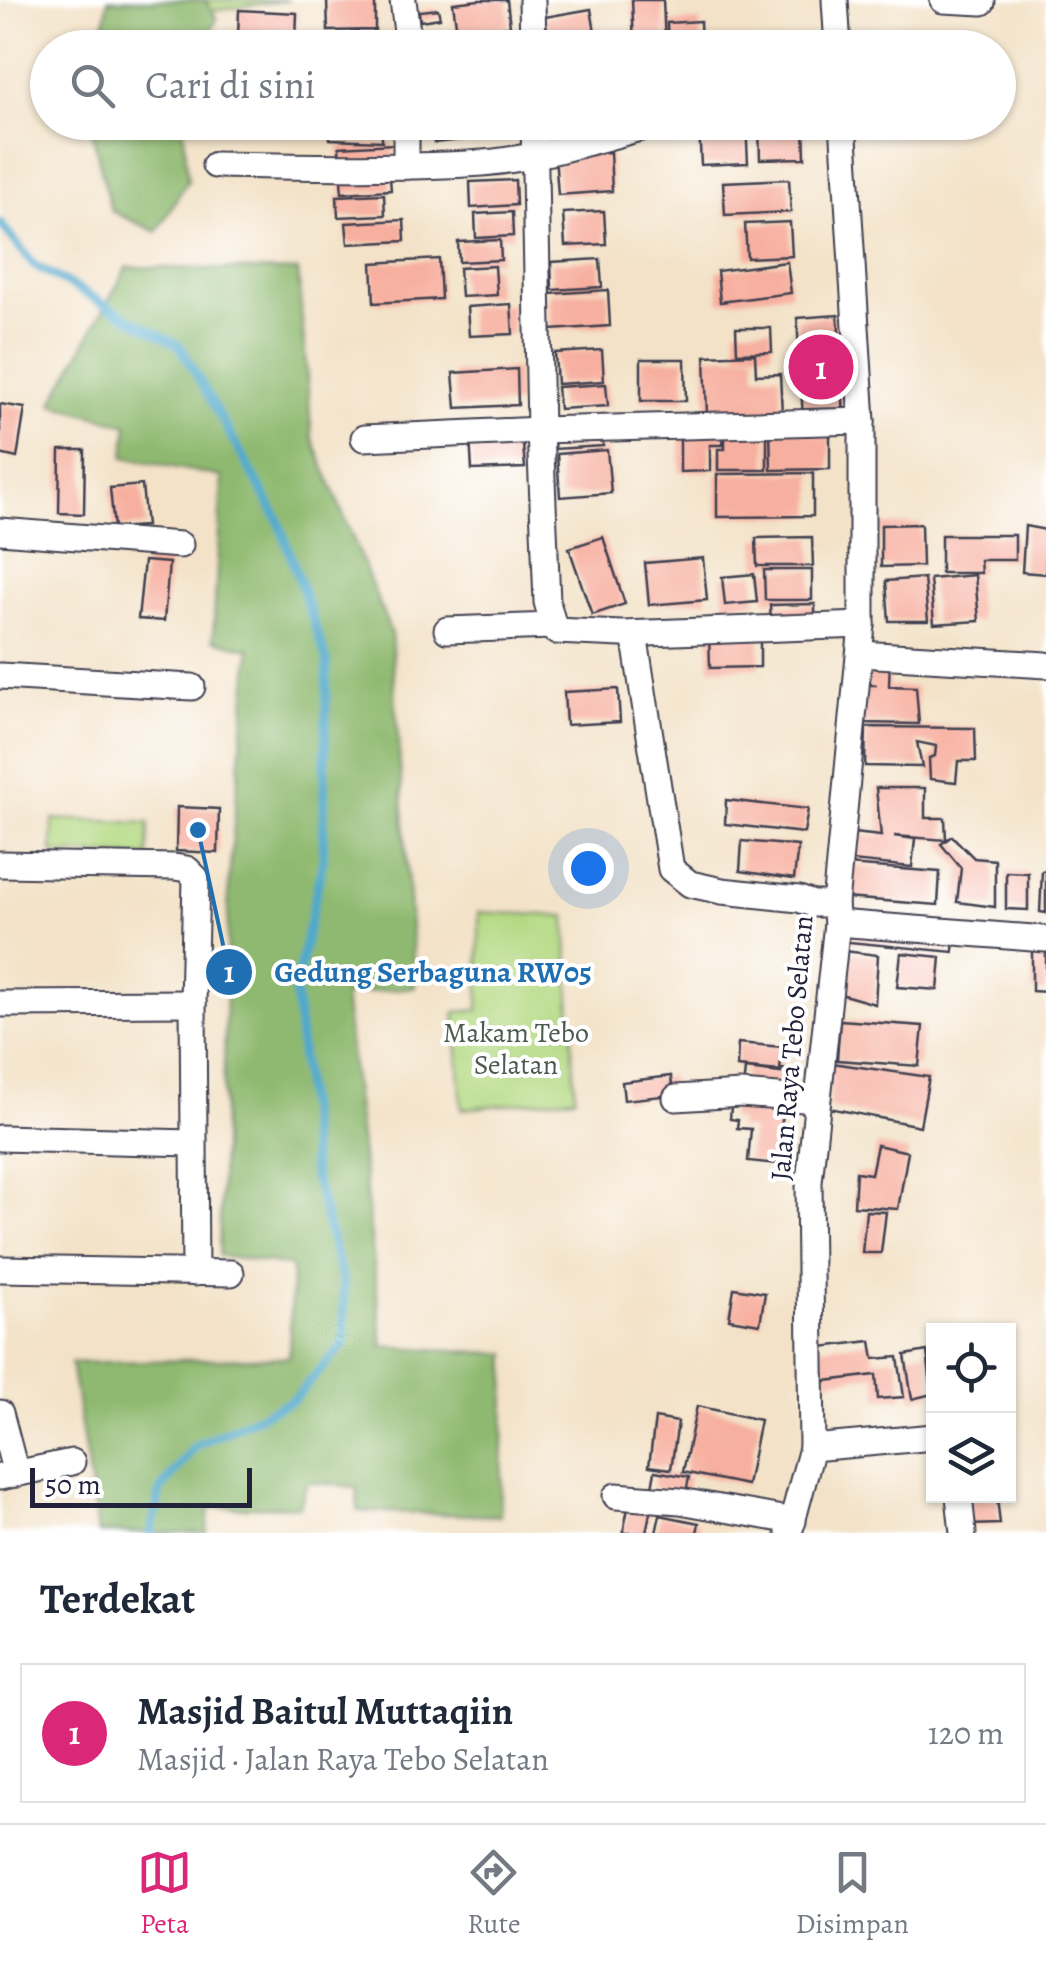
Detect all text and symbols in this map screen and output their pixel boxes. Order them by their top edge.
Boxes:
search box [30,30,1016,140]
icon: search [65,58,120,113]
text: Cari di sini [145,59,315,111]
pin: 1 [788,330,854,404]
your location [563,843,614,894]
street label: Jalan Raya Tebo Selatan [761,914,823,1182]
callout: Gedung Serbaguna RW05 [204,942,612,1002]
text: 1 [224,952,235,992]
text: Gedung Serbaguna RW05 [274,952,592,992]
park label: Makam Tebo Selatan [443,1014,589,1084]
map controls [926,1323,1016,1503]
button: locate [926,1323,1016,1413]
button: layers [926,1413,1016,1503]
scale bar [30,1463,252,1508]
text: 50 m [45,1466,101,1504]
text: Terdekat [40,1570,195,1627]
text: Masjid Baitul Muttaqiin [137,1685,513,1737]
text: 1 [69,1711,80,1755]
text: 120 m [928,1711,1004,1755]
text: Masjid · Jalan Raya Tebo Selatan [137,1737,549,1781]
tab: Peta [137,1845,192,1943]
tab: Rute [466,1845,521,1943]
tab: Disimpan [796,1845,909,1943]

